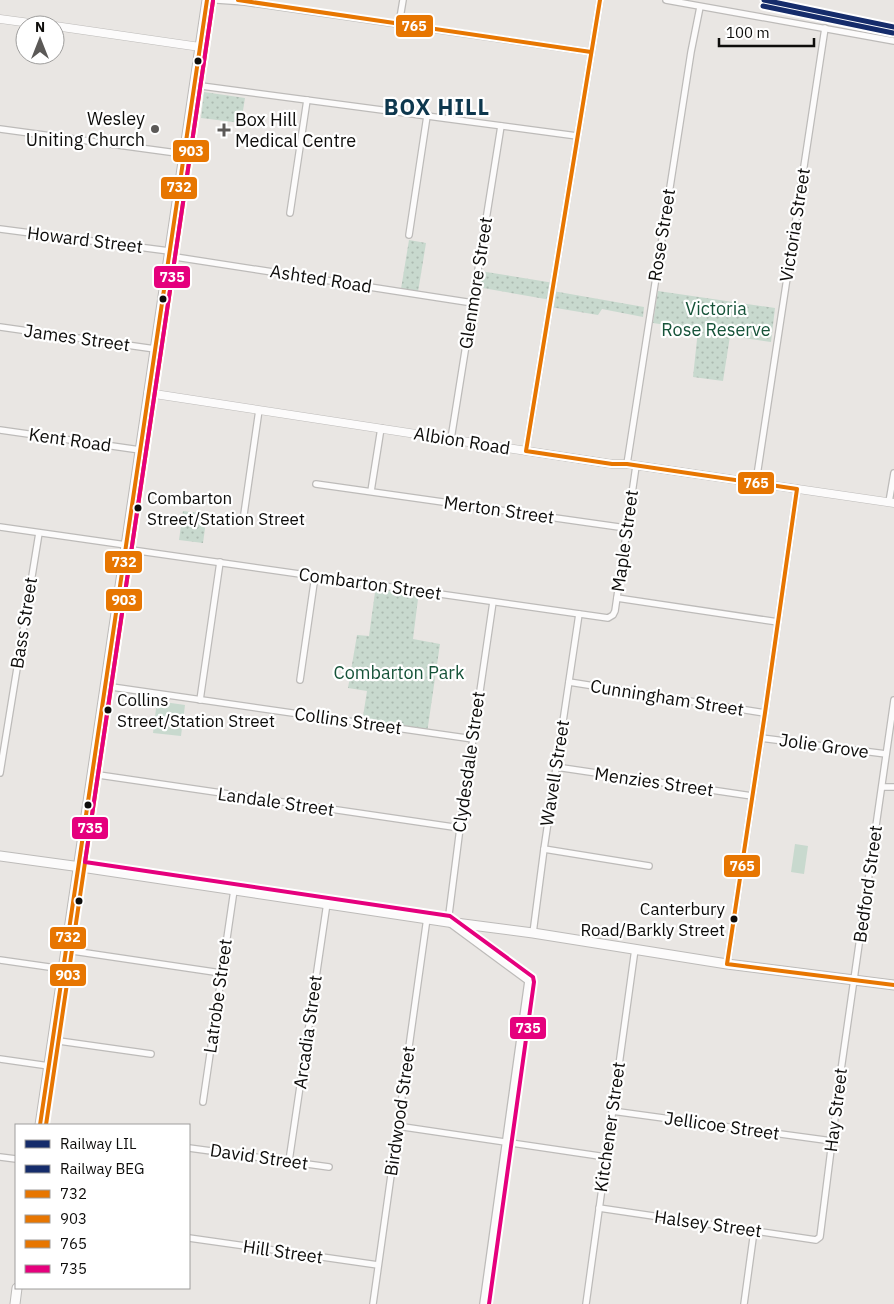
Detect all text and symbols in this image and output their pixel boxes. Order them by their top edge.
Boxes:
line badge: 765 [395,14,434,38]
north arrow [15,15,65,65]
scale bar [719,15,814,47]
text: 765 [401,17,427,35]
text: N [35,18,45,36]
text: 100 m [726,23,770,42]
unlabelled marker [193,56,203,66]
district label: BOX HILL [384,92,490,121]
place label: Wesley Uniting Church [26,107,145,151]
place label: Box Hill Medical Centre [235,108,356,152]
marker: Wesley Uniting Church [149,123,161,135]
marker: Box Hill Medical Centre [217,123,231,137]
line badge: 903 [172,139,210,163]
text: 903 [178,142,204,160]
street label: Victoria Street [774,166,815,284]
line badge: 732 [160,176,198,200]
text: 732 [166,178,192,196]
street label: Rose Street [643,187,680,283]
street label: Glenmore Street [454,215,497,351]
street label: Howard Street [26,221,144,258]
street label: Ashted Road [269,259,374,298]
line badge: 735 [153,265,191,289]
text: 735 [159,268,185,286]
unlabelled marker [158,294,168,304]
park label: Victoria Rose Reserve [661,297,771,341]
street label: James Street [23,319,132,356]
street label: Kent Road [27,422,113,457]
street label: Albion Road [412,422,512,459]
line badge: 765 [737,471,775,495]
text: 765 [743,474,769,492]
place label: Combarton Street/Station Street [147,487,305,530]
street label: Maple Street [606,488,643,594]
street label: Merton Street [442,490,556,529]
marker: Combarton Street/Station Street [133,503,143,513]
line badge: 732 [104,550,143,574]
text: 732 [111,553,137,571]
street label: Combarton Street [297,562,443,605]
street label: Bass Street [5,575,42,670]
line badge: 903 [105,588,143,612]
text: 903 [111,591,137,609]
park label: Combarton Park [334,661,465,684]
street label: Cunningham Street [589,674,746,721]
place label: Collins Street/Station Street [117,689,275,732]
street label: Clydesdale Street [447,690,490,834]
street label: Collins Street [293,702,403,739]
marker: Collins Street/Station Street [103,705,113,715]
street label: Wavell Street [535,718,574,828]
street label: Jolie Grove [778,728,871,763]
street label: Menzies Street [593,762,715,801]
street label: Landale Street [216,782,336,821]
unlabelled marker [83,800,93,810]
line badge: 735 [71,816,109,840]
text: 735 [77,819,103,837]
street label: Bedford Street [848,824,887,944]
line badge: 765 [723,854,761,878]
text: 765 [729,857,755,875]
unlabelled marker [74,896,84,906]
place label: Canterbury Road/Barkly Street [580,898,726,941]
marker: Canterbury Road/Barkly Street [729,914,739,924]
line badge: 732 [49,926,87,950]
text: 732 [55,928,81,946]
street label: Latrobe Street [198,937,237,1055]
line badge: 903 [49,963,87,987]
text: 903 [55,966,81,984]
street label: Arcadia Street [288,973,327,1090]
line badge: 735 [509,1016,547,1040]
text: 735 [515,1019,541,1037]
street label: Birdwood Street [379,1044,420,1177]
street label: Kitchener Street [589,1060,630,1194]
street label: Hay Street [819,1066,852,1153]
street label: Jellicoe Street [663,1106,781,1145]
legend [15,1124,190,1289]
text: Railway LIL [60,1134,137,1153]
street label: David Street [208,1138,310,1175]
text: Railway BEG [60,1159,145,1178]
text: 732 [60,1184,87,1203]
street label: Halsey Street [653,1205,763,1242]
text: 903 [60,1209,87,1228]
text: 765 [60,1234,87,1253]
street label: Hill Street [242,1235,325,1268]
text: 735 [60,1259,87,1278]

